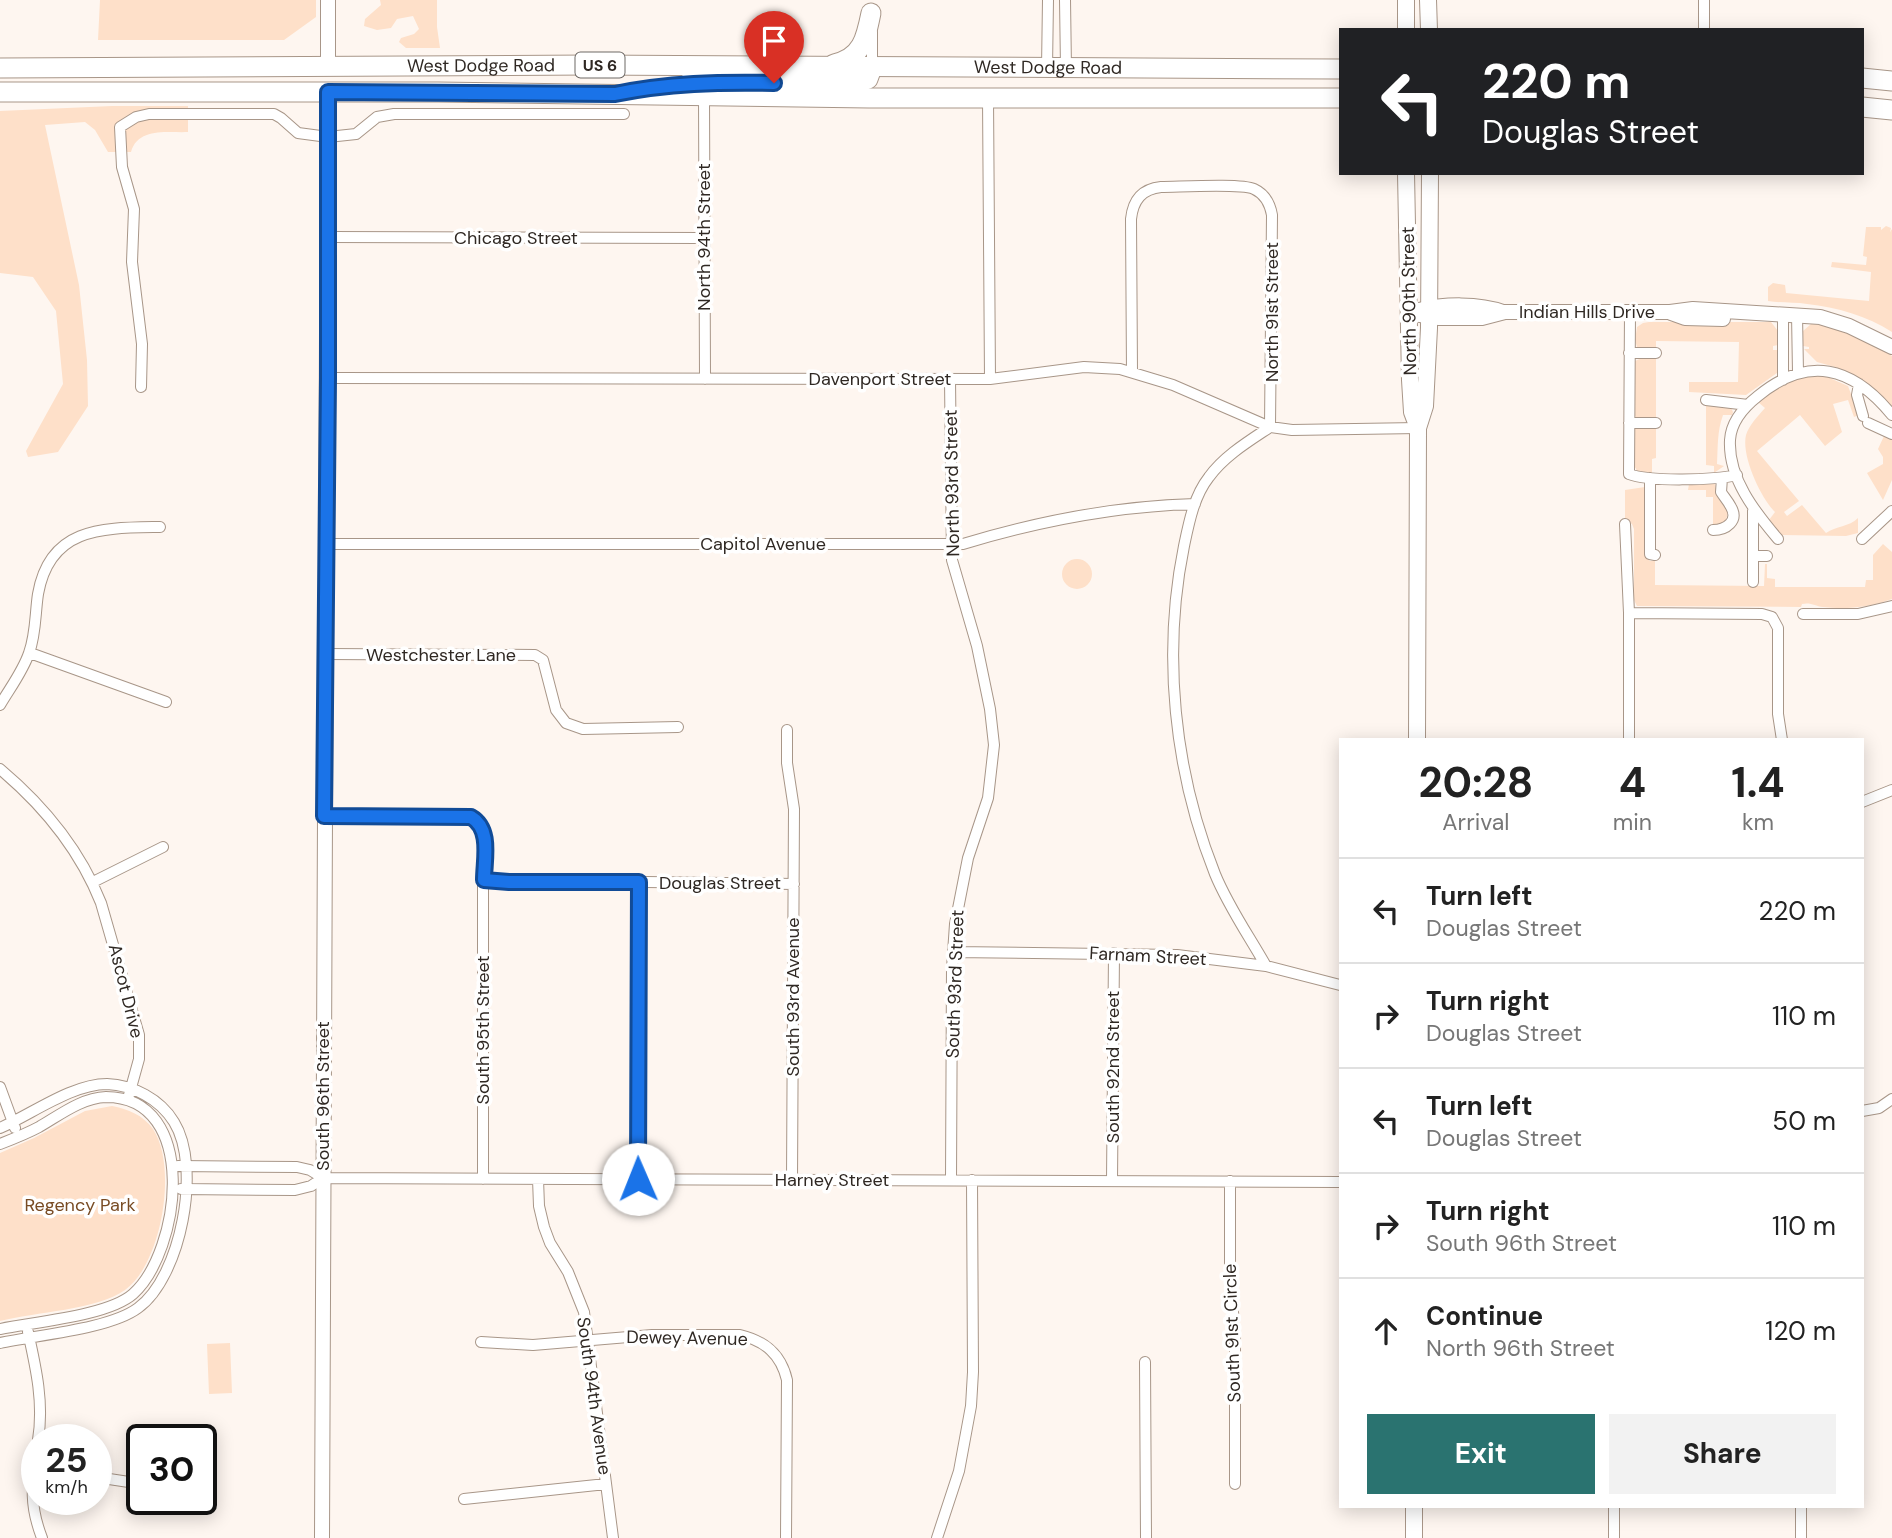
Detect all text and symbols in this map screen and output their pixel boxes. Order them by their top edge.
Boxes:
pin [744,11,804,83]
icon: arrive [755,22,793,60]
text: 220 m [1482,49,1630,113]
street label: West Dodge Road [407,53,555,78]
road number: US 6 [576,53,624,78]
street label: West Dodge Road [974,55,1122,80]
icon: left [1367,56,1458,147]
text: Douglas Street [1482,111,1699,153]
street label: North 94th Street [692,163,716,311]
street label: Chicago Street [454,226,578,250]
street label: North 90th Street [1396,226,1422,376]
street label: North 91st Street [1260,242,1284,382]
street label: Indian Hills Drive [1519,300,1655,324]
street label: Davenport Street [809,367,951,391]
street label: North 93rd Street [939,409,965,557]
street label: Capitol Avenue [700,532,826,556]
street label: Westchester Lane [366,643,516,667]
text: 20:28 [1418,755,1533,810]
text: 4 [1619,755,1646,810]
text: 1.4 [1731,755,1785,810]
text: Arrival [1442,807,1509,837]
text: min [1613,807,1652,837]
text: km [1742,807,1774,837]
street label: Douglas Street [659,871,781,895]
text: Turn left [1426,879,1533,913]
icon: left [1367,892,1405,930]
text: 220 m [1758,894,1836,928]
street label: South 93rd Street [940,909,970,1059]
text: Douglas Street [1426,913,1582,943]
street label: South 93rd Avenue [781,918,805,1076]
street label: Ascot Drive [103,941,149,1041]
street label: Farnam Street [1089,941,1207,971]
street label: South 95th Street [471,955,495,1105]
text: Turn right [1426,984,1550,1018]
street label: South 92nd Street [1101,991,1125,1143]
icon: right [1367,997,1405,1035]
text: 110 m [1772,999,1836,1033]
text: Douglas Street [1426,1018,1582,1048]
street label: South 96th Street [311,1021,335,1171]
text: Turn left [1426,1089,1533,1123]
icon: left [1367,1102,1405,1140]
text: 50 m [1772,1104,1836,1138]
text: Douglas Street [1426,1123,1582,1153]
position arrow [601,1142,675,1216]
street label: Harney Street [775,1168,889,1192]
park label: Regency Park [24,1193,136,1217]
text: Turn right [1426,1194,1550,1228]
icon: right [1367,1207,1405,1245]
text: 110 m [1772,1209,1836,1243]
text: South 96th Street [1426,1228,1617,1258]
street label: South 91st Circle [1218,1263,1246,1403]
text: Continue [1426,1299,1543,1333]
icon: ahead [1367,1312,1405,1350]
text: 120 m [1765,1314,1836,1348]
street label: South 94th Avenue [571,1315,617,1477]
street label: Dewey Avenue [626,1325,748,1351]
text: North 96th Street [1426,1333,1615,1363]
button: Exit [1367,1414,1595,1494]
button: Share [1609,1414,1836,1494]
speed limit sign: 30 [126,1424,217,1515]
text: 25 [46,1437,87,1483]
text: km/h [45,1475,88,1499]

